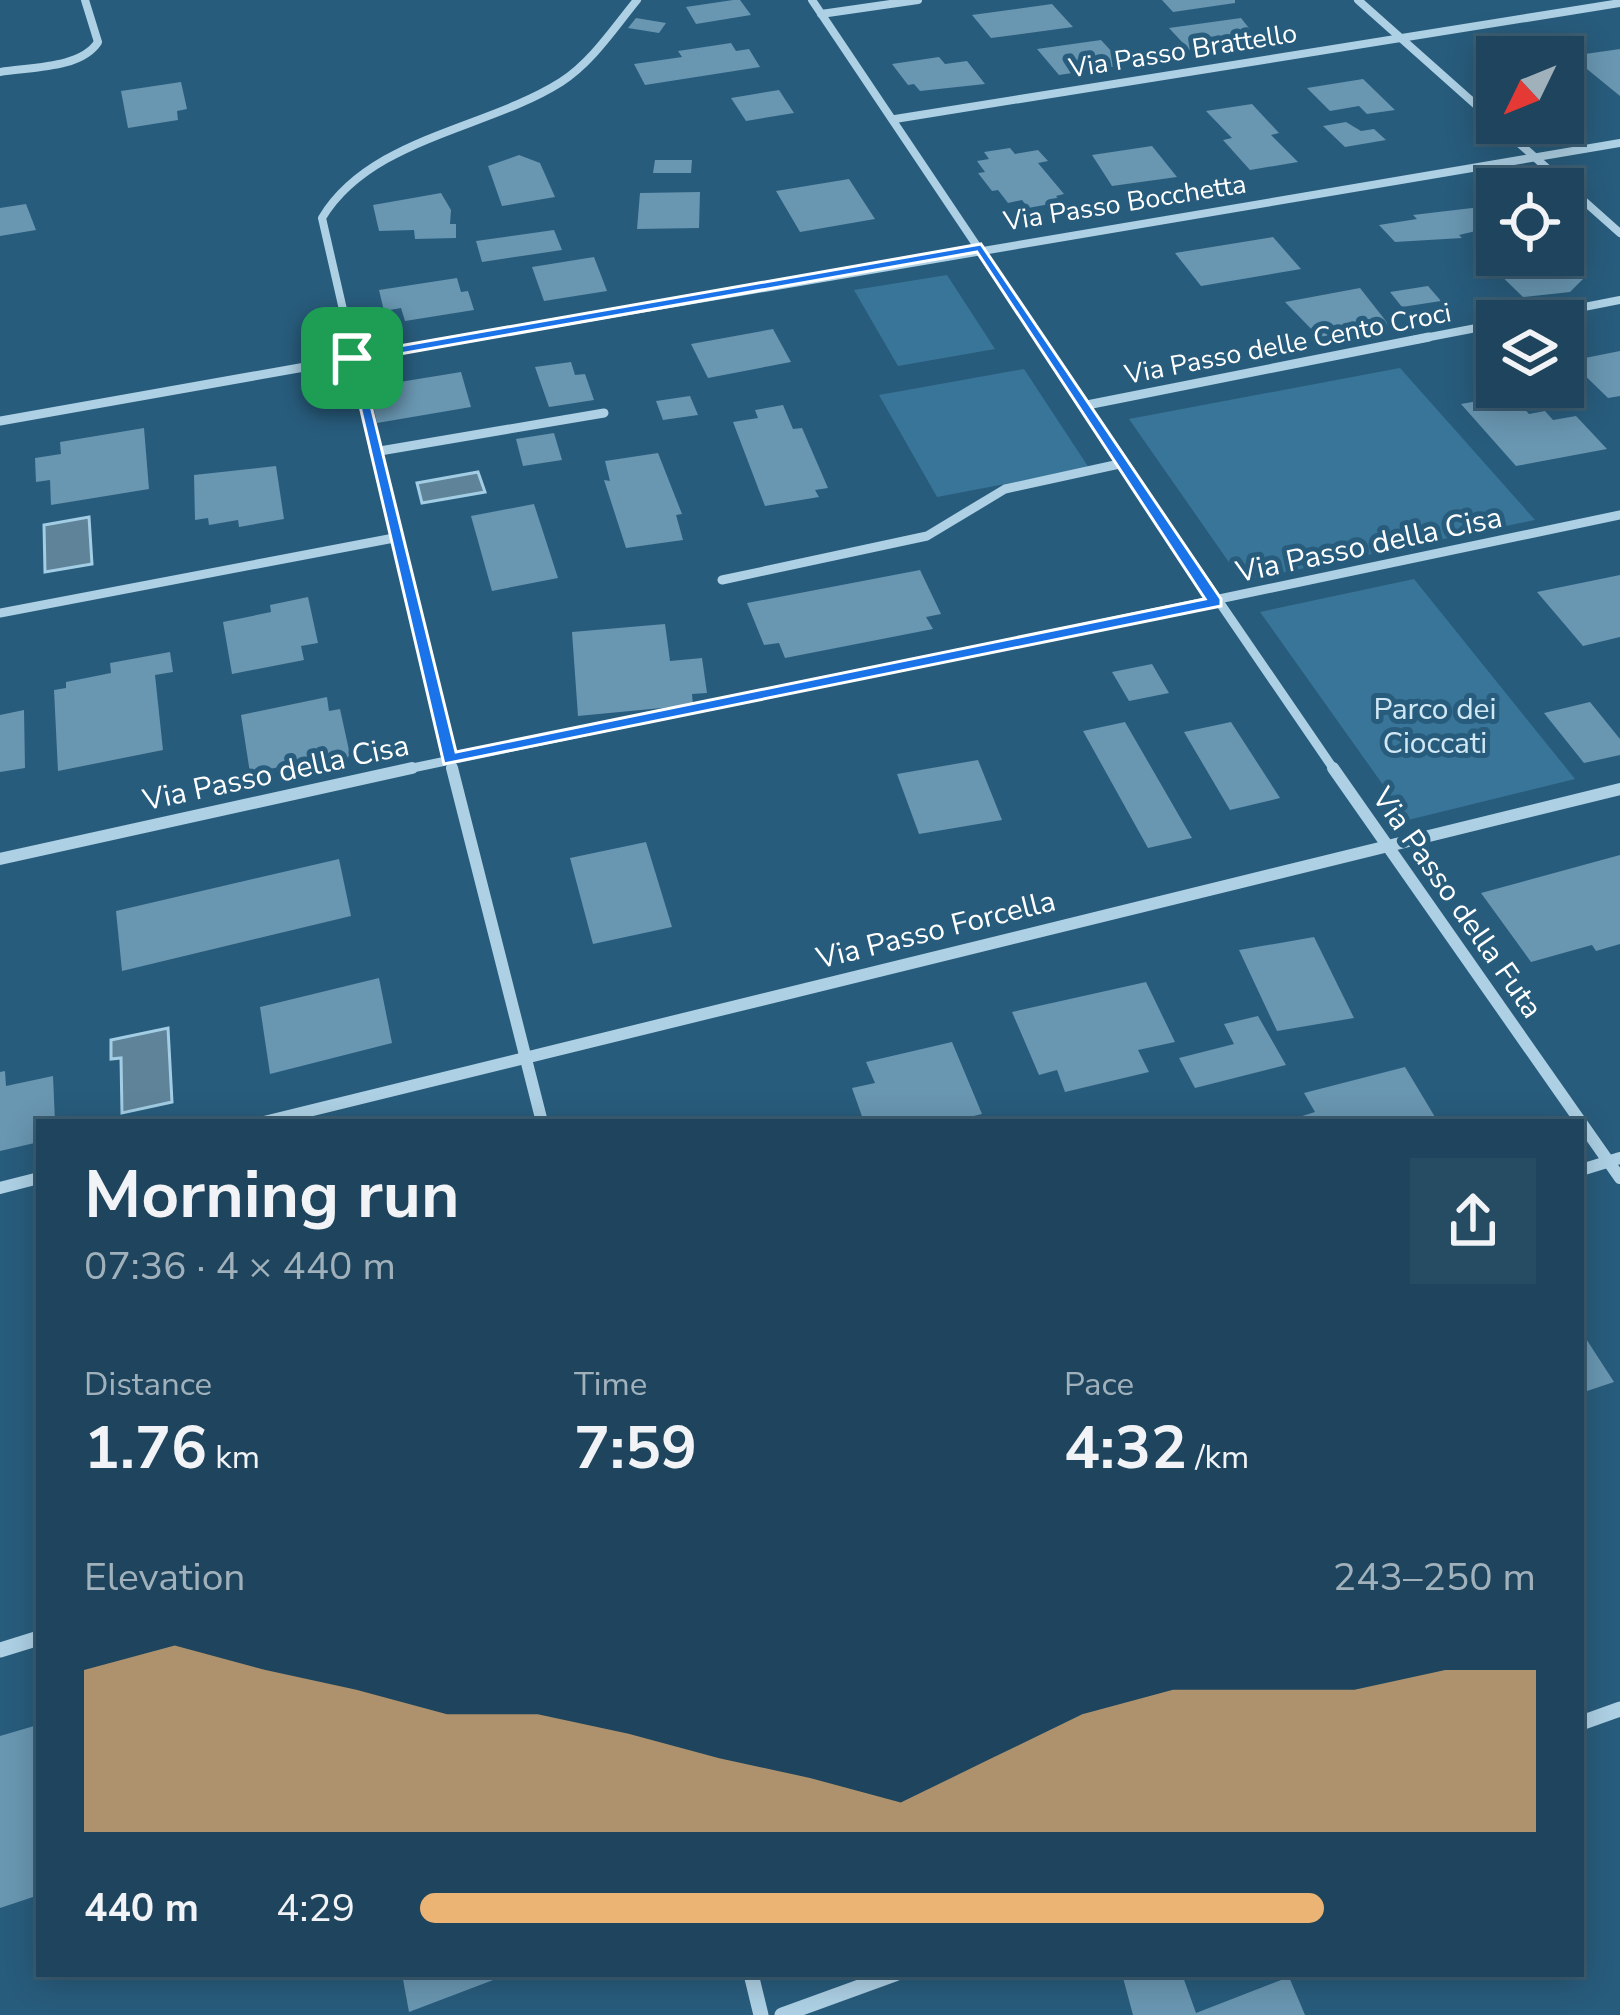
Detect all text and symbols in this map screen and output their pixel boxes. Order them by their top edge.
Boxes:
street label: Via Passo Brattello [1065,15,1300,87]
north arrow [1476,36,1584,144]
map controls [1476,36,1584,408]
street label: Via Passo Bocchetta [1000,166,1249,241]
button: locate [1476,168,1584,276]
street label: Via Passo delle Cento Croci [1121,294,1454,394]
button: layers [1476,300,1584,408]
pin [301,307,403,409]
icon: arrive [319,325,385,391]
street label: Via Passo della Cisa [1231,497,1506,593]
park label: Parco dei Cioccati [1373,689,1497,764]
street label: Via Passo della Cisa [138,725,413,821]
street label: Via Passo della Futa [1361,779,1552,1026]
street label: Via Passo Forcella [811,880,1060,980]
text: Morning run [84,1150,460,1240]
button: share [1410,1158,1536,1284]
text: 07:36 · 4 × 440 m [84,1240,396,1293]
text: Distance [84,1362,212,1407]
text: Time [574,1362,647,1407]
text: Pace [1064,1362,1134,1407]
text: 1.76 [84,1407,207,1489]
text: 7:59 [574,1407,697,1489]
text: 4:32 [1064,1407,1187,1489]
text: km [207,1435,260,1480]
text: /km [1187,1435,1249,1480]
text: Elevation [84,1551,245,1604]
text: 243–250 m [1333,1551,1536,1604]
text: 440 m [84,1882,199,1935]
text: 4:29 [276,1882,355,1935]

